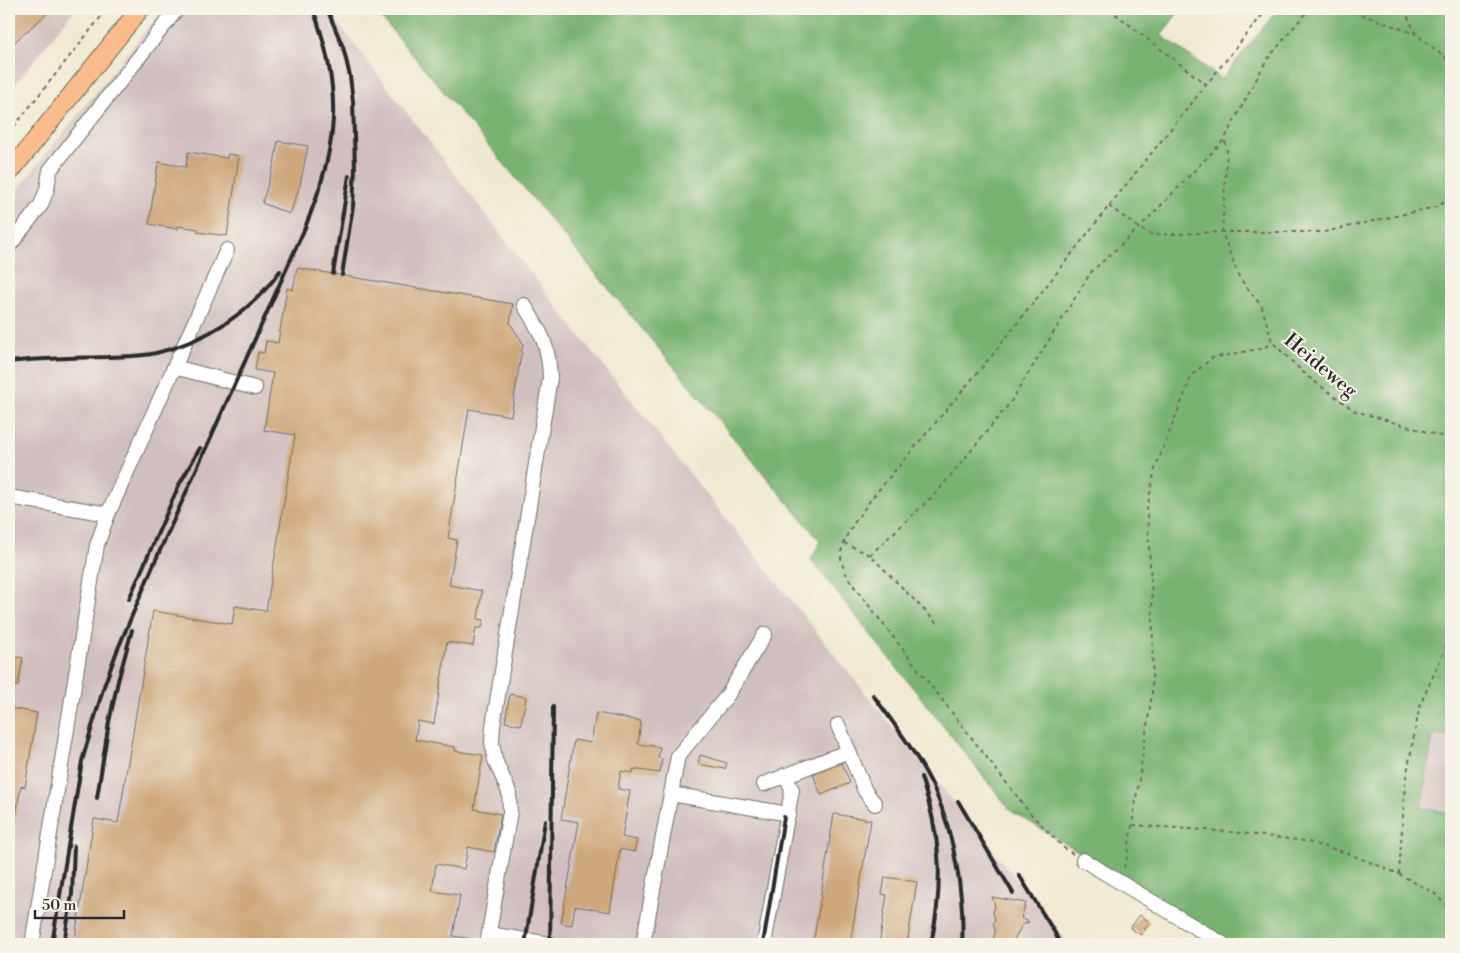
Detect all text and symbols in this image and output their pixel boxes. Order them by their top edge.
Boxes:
street label: Heideweg [1278,328,1362,405]
scale bar [35,888,124,920]
text: 50 m [42,896,76,915]

